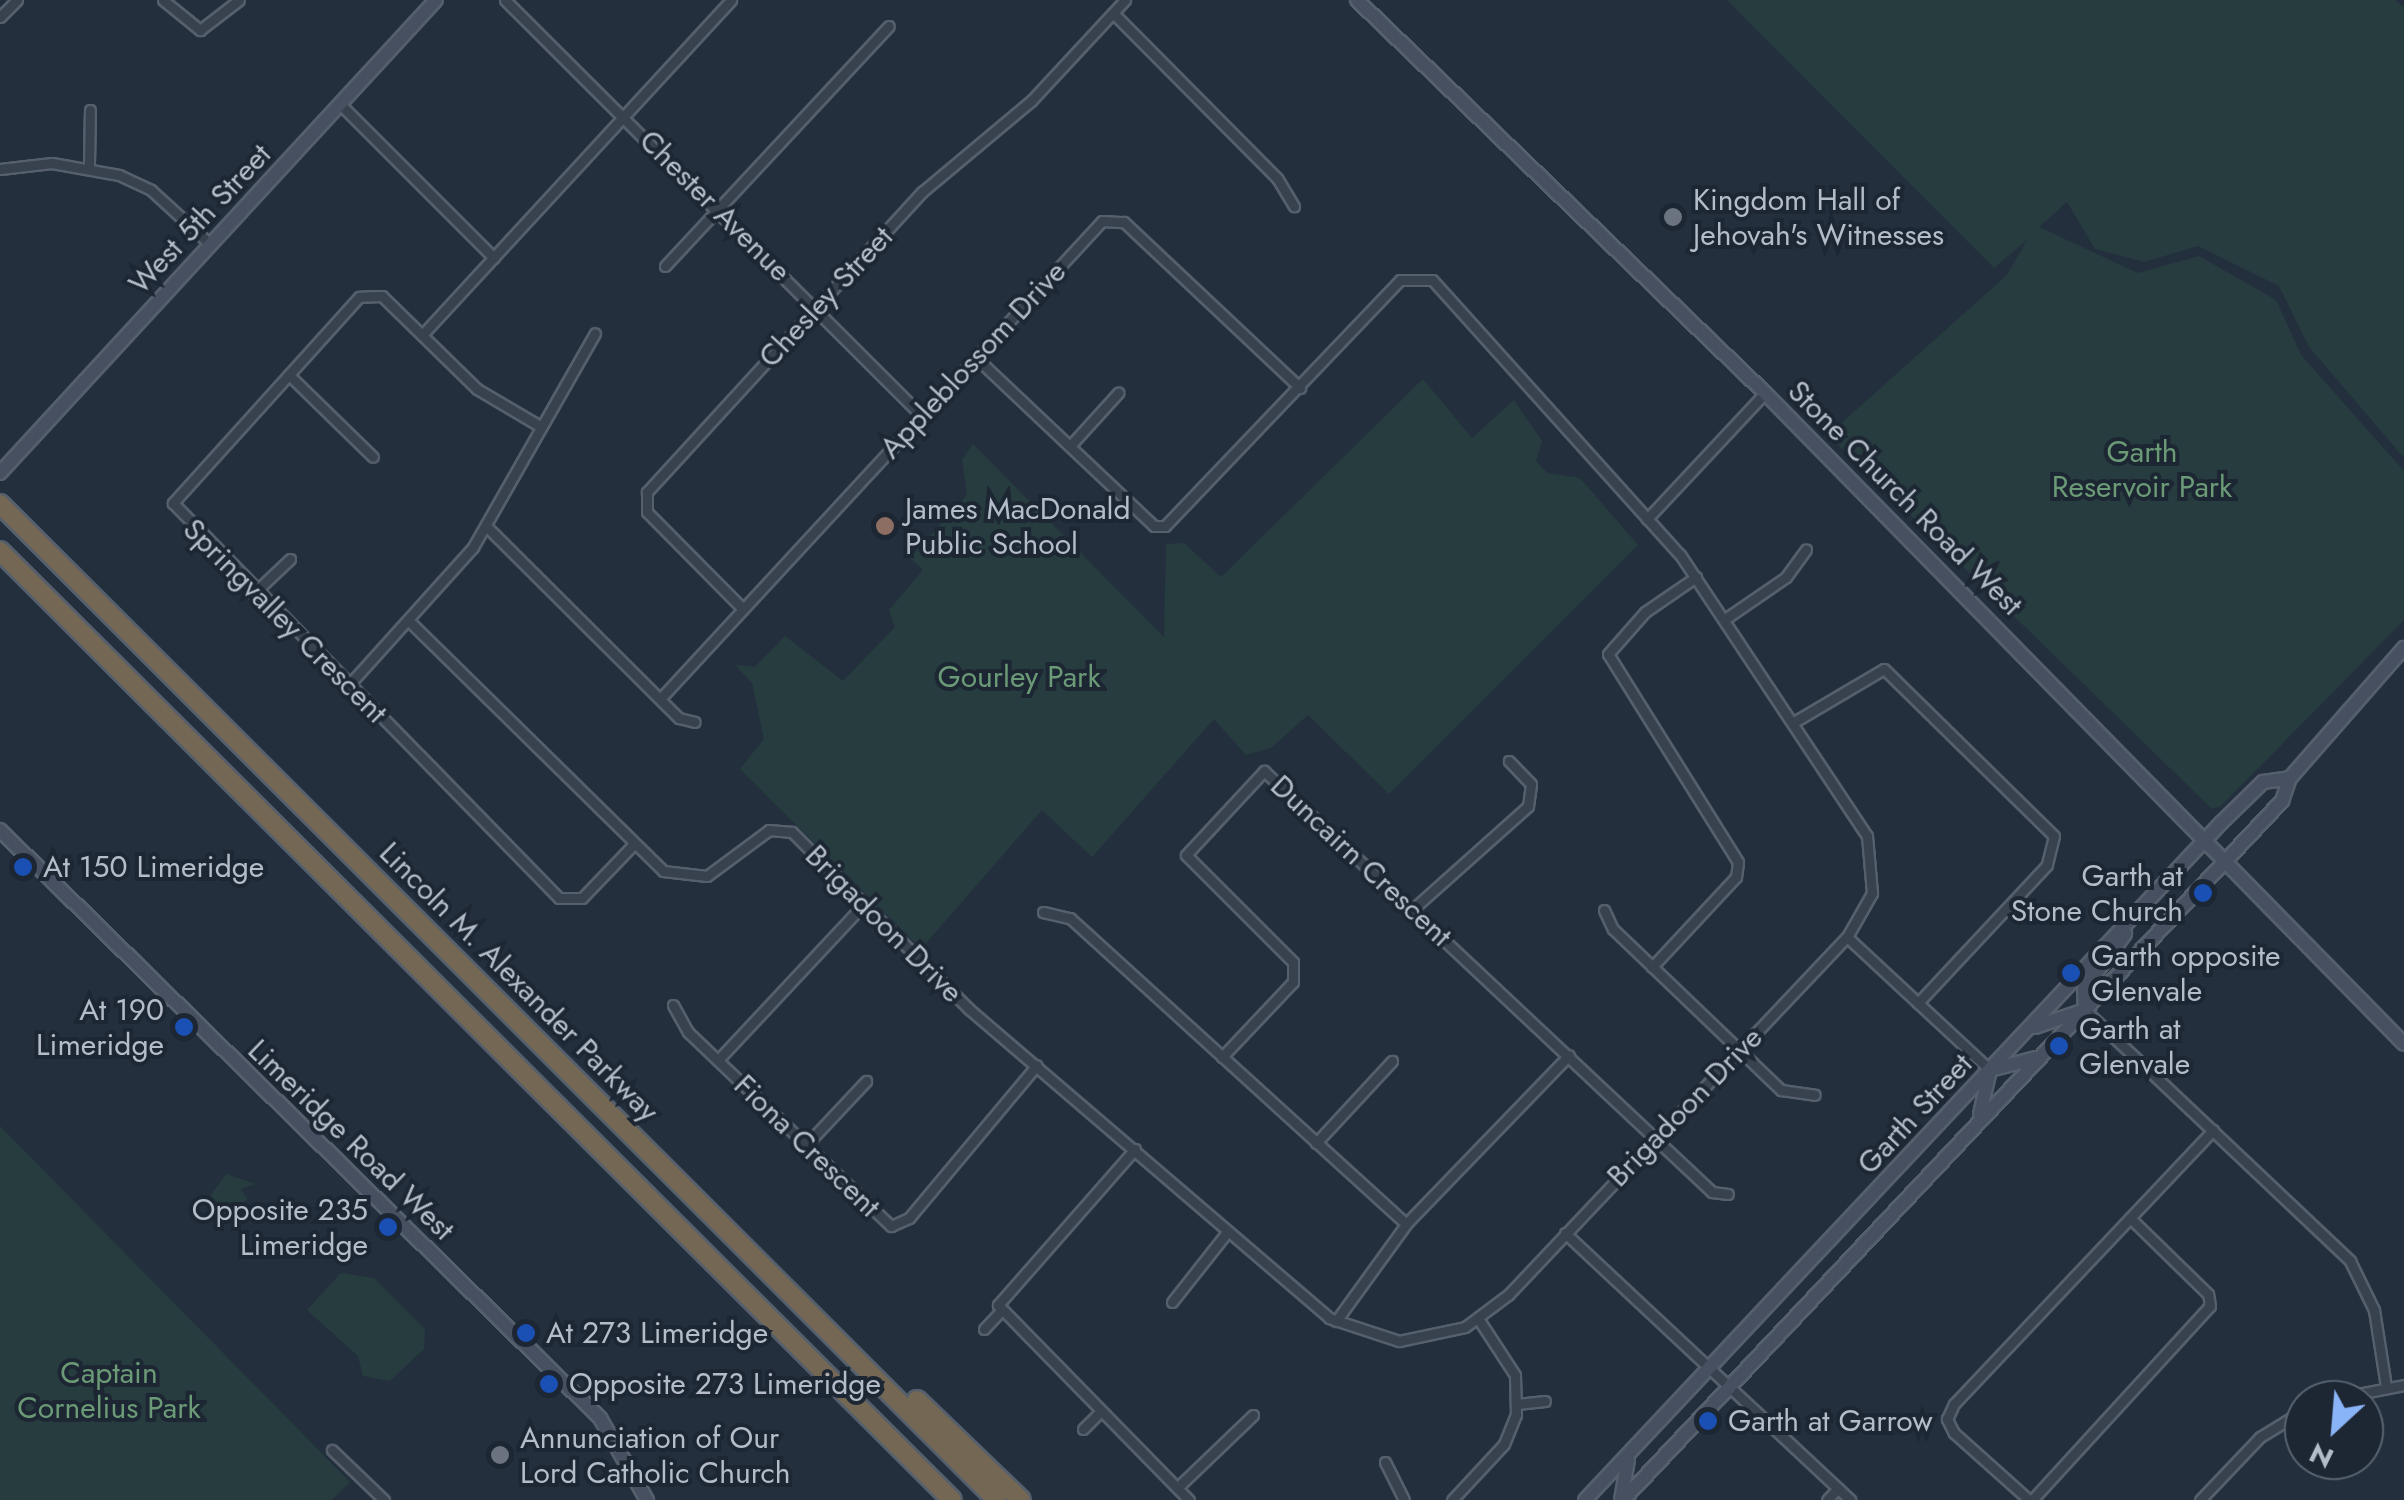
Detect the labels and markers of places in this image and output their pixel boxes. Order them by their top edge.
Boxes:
place label: Kingdom Hall of Jehovah's Witnesses [1693,182,1944,252]
marker: Kingdom Hall of Jehovah's Witnesses [1662,206,1684,228]
place label: James MacDonald Public School [905,491,1131,562]
marker: James MacDonald Public School [874,515,896,537]
place label: At 150 Limeridge [43,849,264,885]
marker: At 150 Limeridge [12,856,34,878]
place label: Garth at Stone Church [2011,858,2183,928]
marker: Garth at Stone Church [2192,882,2214,904]
place label: Garth opposite Glenvale [2091,938,2280,1008]
marker: Garth opposite Glenvale [2060,962,2082,984]
place label: At 190 Limeridge [36,992,164,1062]
place label: Garth at Glenvale [2079,1011,2190,1082]
marker: At 190 Limeridge [173,1016,195,1038]
marker: Garth at Glenvale [2048,1035,2070,1057]
place label: Opposite 235 Limeridge [192,1192,368,1262]
marker: Opposite 235 Limeridge [377,1216,399,1238]
place label: At 273 Limeridge [546,1315,768,1351]
marker: At 273 Limeridge [515,1322,537,1344]
place label: Opposite 273 Limeridge [569,1366,881,1402]
marker: Opposite 273 Limeridge [538,1373,560,1395]
place label: Garth at Garrow [1728,1403,1933,1439]
marker: Garth at Garrow [1697,1410,1719,1432]
place label: Annunciation of Our Lord Catholic Church [520,1420,791,1490]
marker: Annunciation of Our Lord Catholic Church [489,1444,511,1466]

